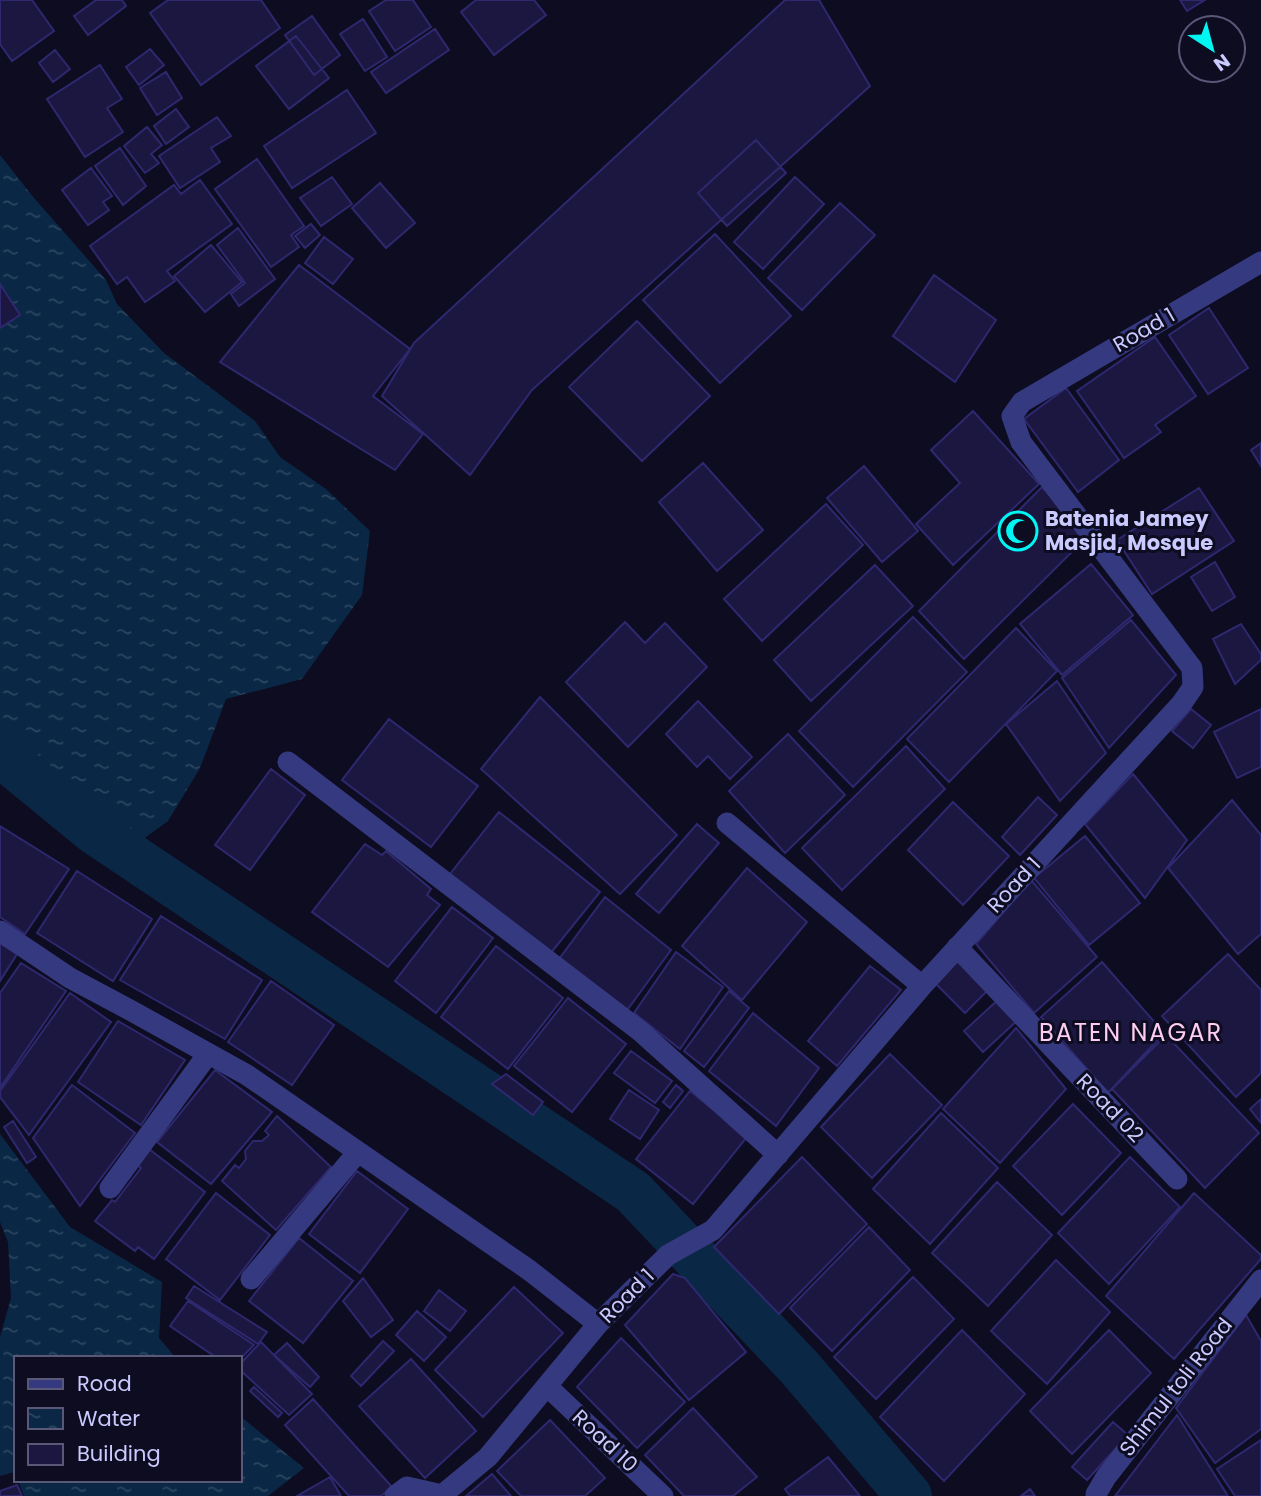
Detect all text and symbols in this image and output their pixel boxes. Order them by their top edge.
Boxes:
north arrow [1177,14,1247,84]
text: N [1208,47,1235,77]
street label: Road 1 [1108,300,1180,359]
place label: Batenia Jamey Masjid, Mosque [1045,504,1213,557]
mosque icon: Batenia Jamey Masjid, Mosque [997,510,1039,552]
street label: Road 1 [980,850,1047,919]
district label: BATEN NAGAR [1039,1016,1223,1049]
street label: Road 02 [1070,1067,1150,1148]
street label: Road 1 [593,1262,661,1330]
street label: Shimul toli Road [1112,1311,1239,1462]
legend [14,1356,242,1482]
text: Road [77,1369,132,1398]
street label: Road 10 [566,1403,645,1479]
text: Water [77,1404,140,1433]
text: Building [77,1439,161,1468]

